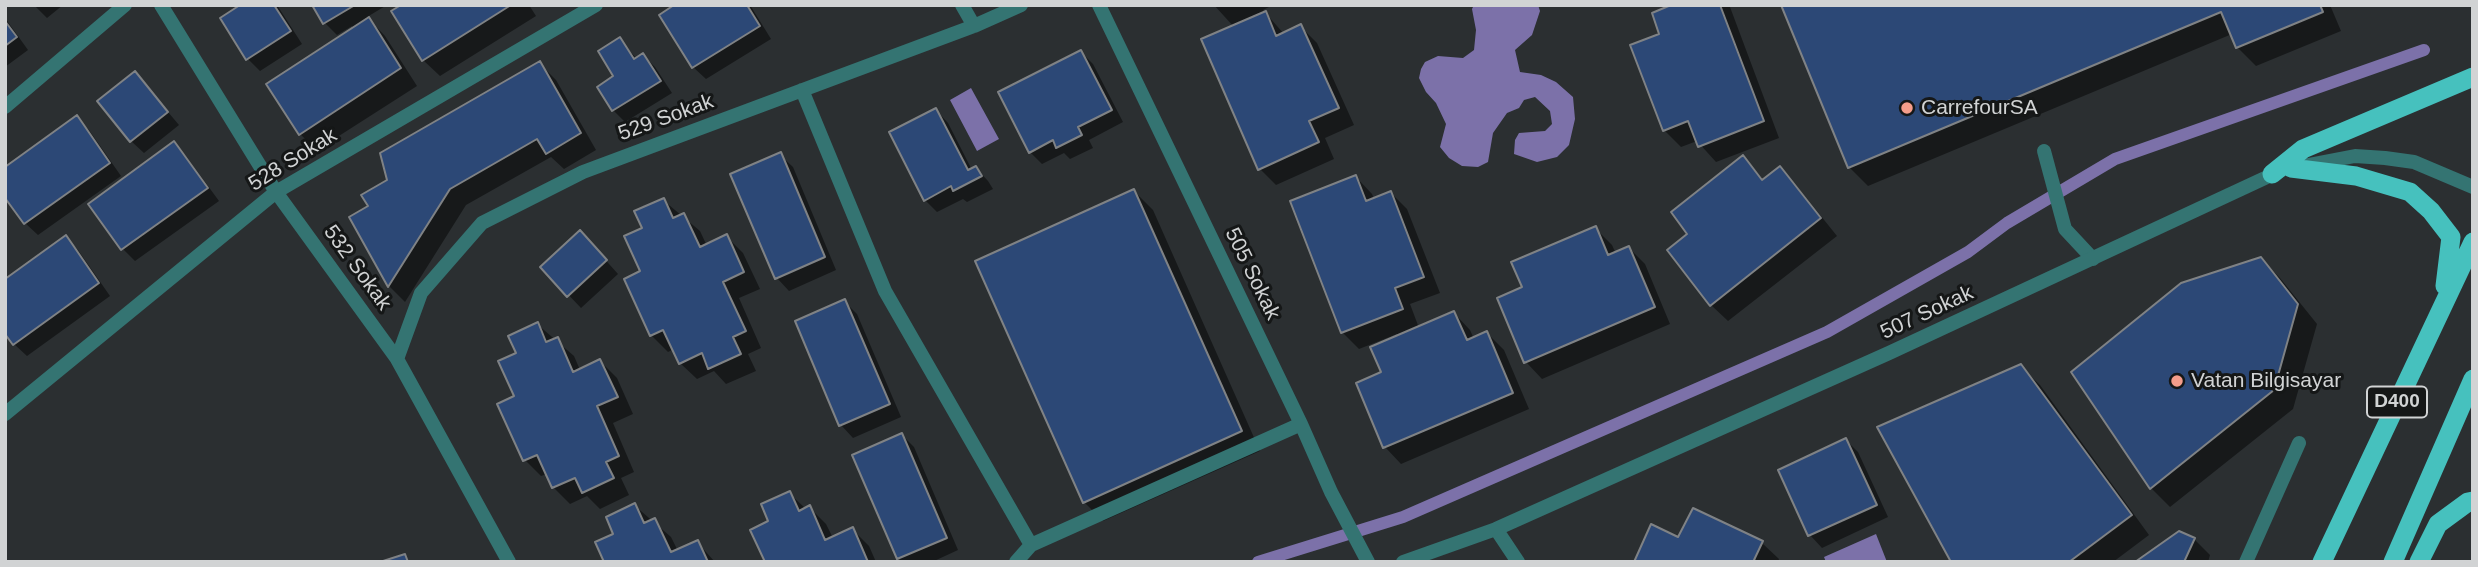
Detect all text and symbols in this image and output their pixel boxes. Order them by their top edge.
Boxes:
street label: 529 Sokak [615,89,717,147]
place label: CarrefourSA [1921,95,2038,121]
marker: CarrefourSA [1899,100,1915,116]
street label: 528 Sokak [244,123,342,197]
street label: 532 Sokak [318,220,396,316]
street label: 505 Sokak [1219,224,1285,324]
street label: 507 Sokak [1877,281,1977,345]
place label: Vatan Bilgisayar [2191,368,2341,394]
marker: Vatan Bilgisayar [2169,373,2185,389]
road number: D400 [2367,386,2427,418]

